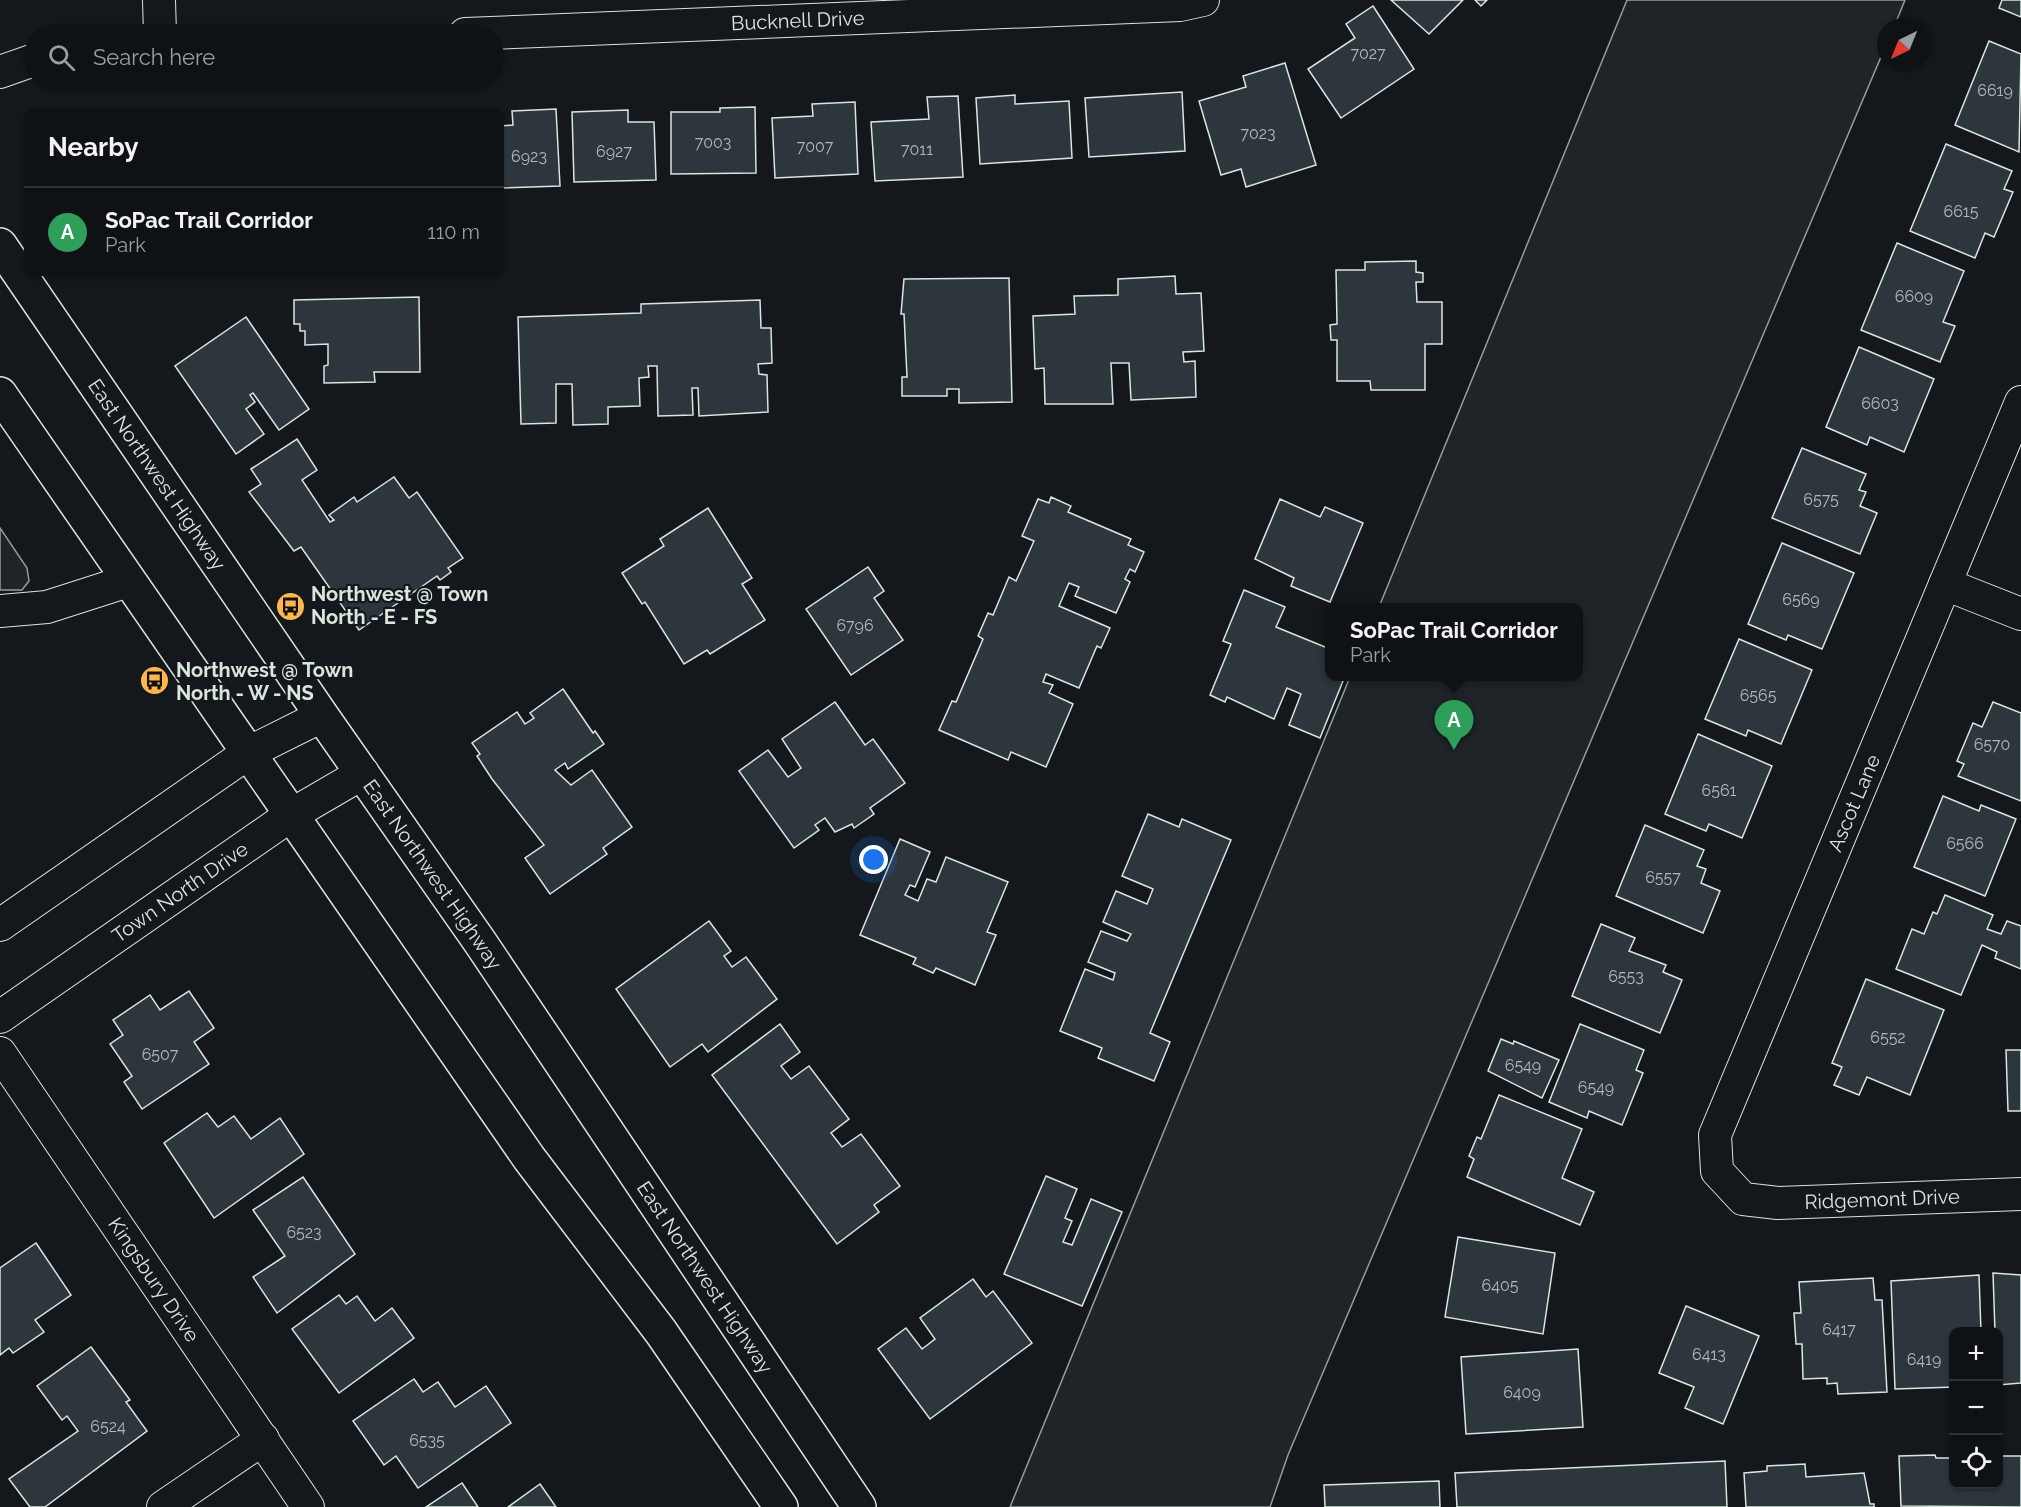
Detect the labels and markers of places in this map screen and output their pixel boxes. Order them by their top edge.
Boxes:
place label: Northwest @ Town North - E - FS [311,582,488,629]
bus stop icon: Northwest @ Town North - E - FS [274,590,306,622]
place label: Northwest @ Town North - W - NS [176,658,353,705]
bus stop icon: Northwest @ Town North - W - NS [139,665,171,697]
pin: A [1434,700,1474,750]

